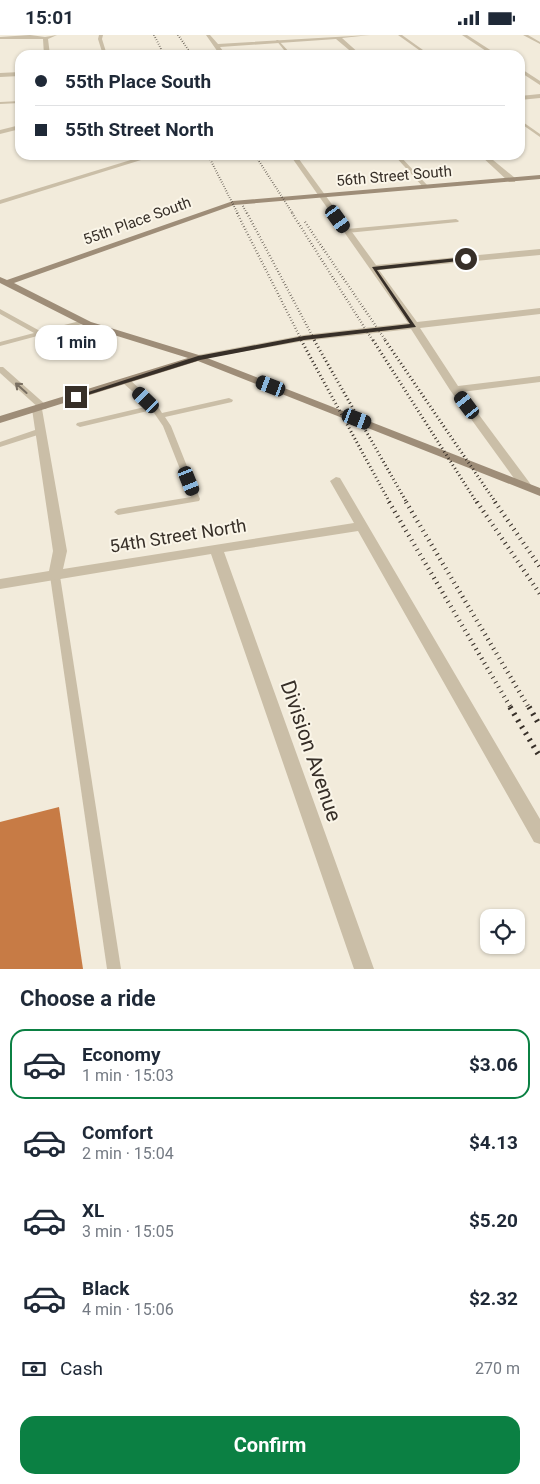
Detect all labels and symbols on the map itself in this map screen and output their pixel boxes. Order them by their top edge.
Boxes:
street label: 56th Street South [335,162,453,190]
street label: 55th Place South [81,193,193,249]
car [323,202,352,236]
route start [455,248,477,270]
callout: 1 min [35,325,117,359]
car [254,374,287,398]
one-way arrow [15,382,28,394]
car [129,384,162,416]
route end [65,386,87,408]
car [451,389,482,421]
car [340,407,373,431]
car [176,464,201,498]
street label: 54th Street North [108,514,248,557]
street label: Division Avenue [276,677,346,825]

